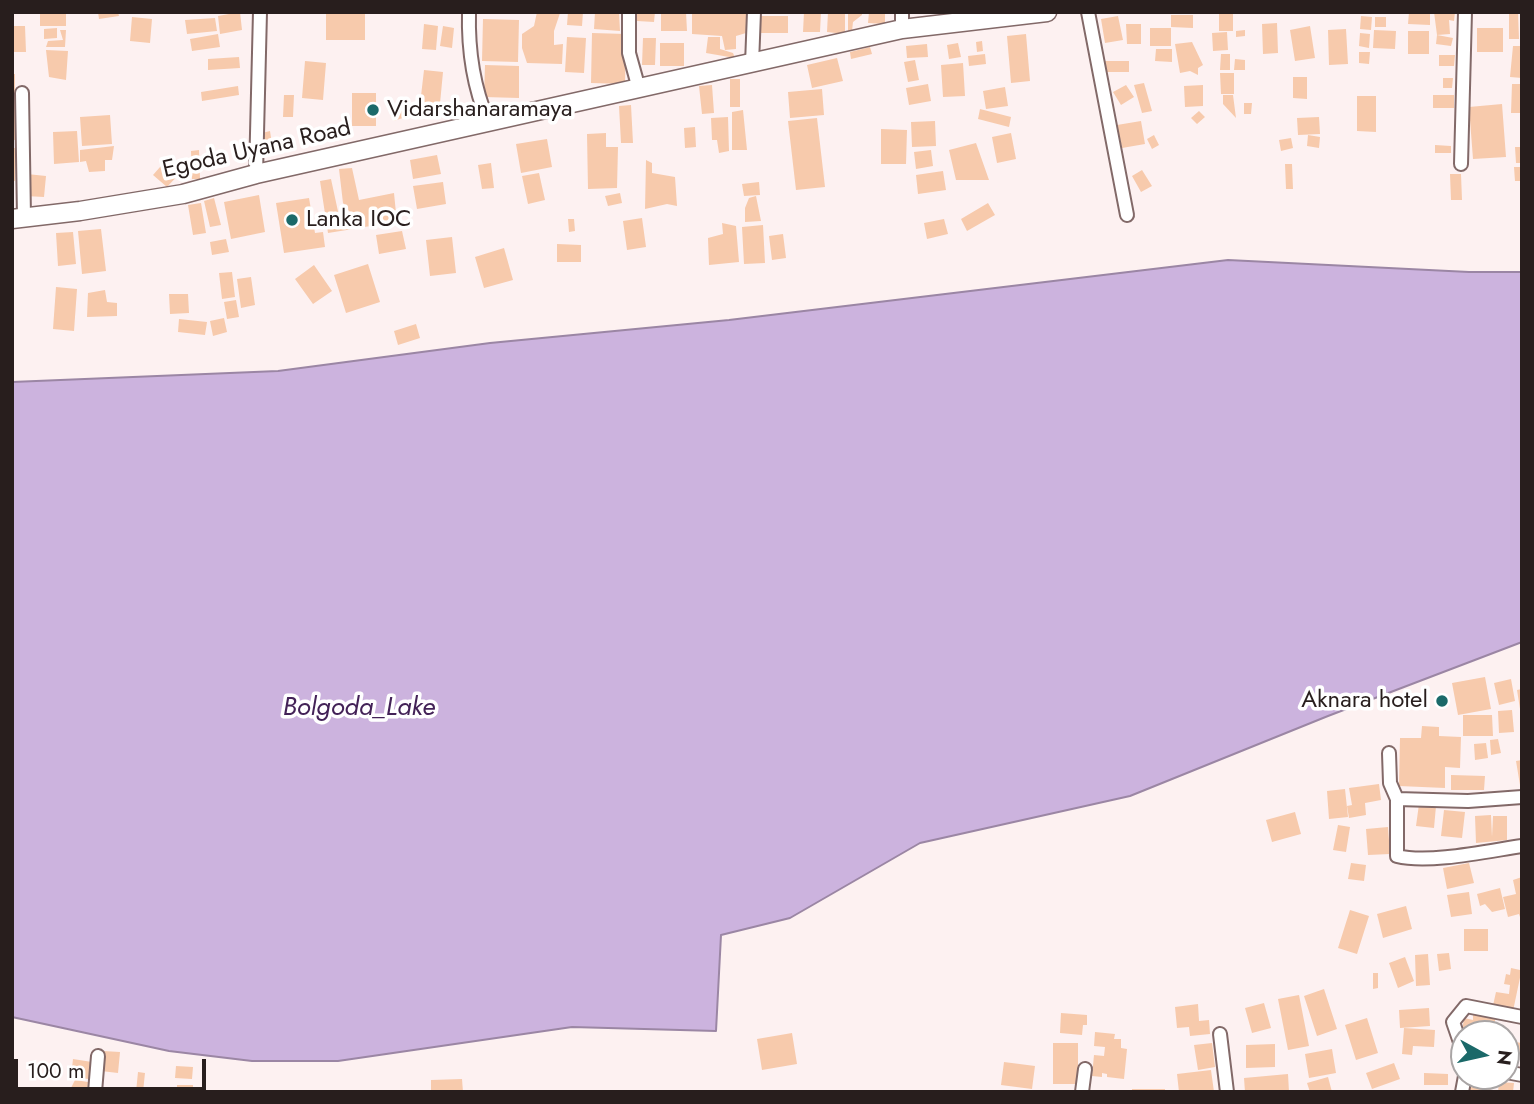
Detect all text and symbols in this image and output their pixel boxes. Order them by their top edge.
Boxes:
place label: Vidarshanaramaya [387,96,573,124]
marker: Vidarshanaramaya [365,102,381,118]
street label: Egoda Uyana Road [160,114,354,186]
place label: Lanka IOC [306,206,412,234]
marker: Lanka IOC [284,212,300,228]
place label: Aknara hotel [1301,687,1428,715]
water label: Bolgoda_Lake [283,693,435,725]
marker: Aknara hotel [1434,693,1450,709]
north arrow [1450,1020,1520,1090]
scale bar [18,1044,210,1088]
text: N [1490,1048,1519,1067]
text: 100 m [27,1056,84,1086]

